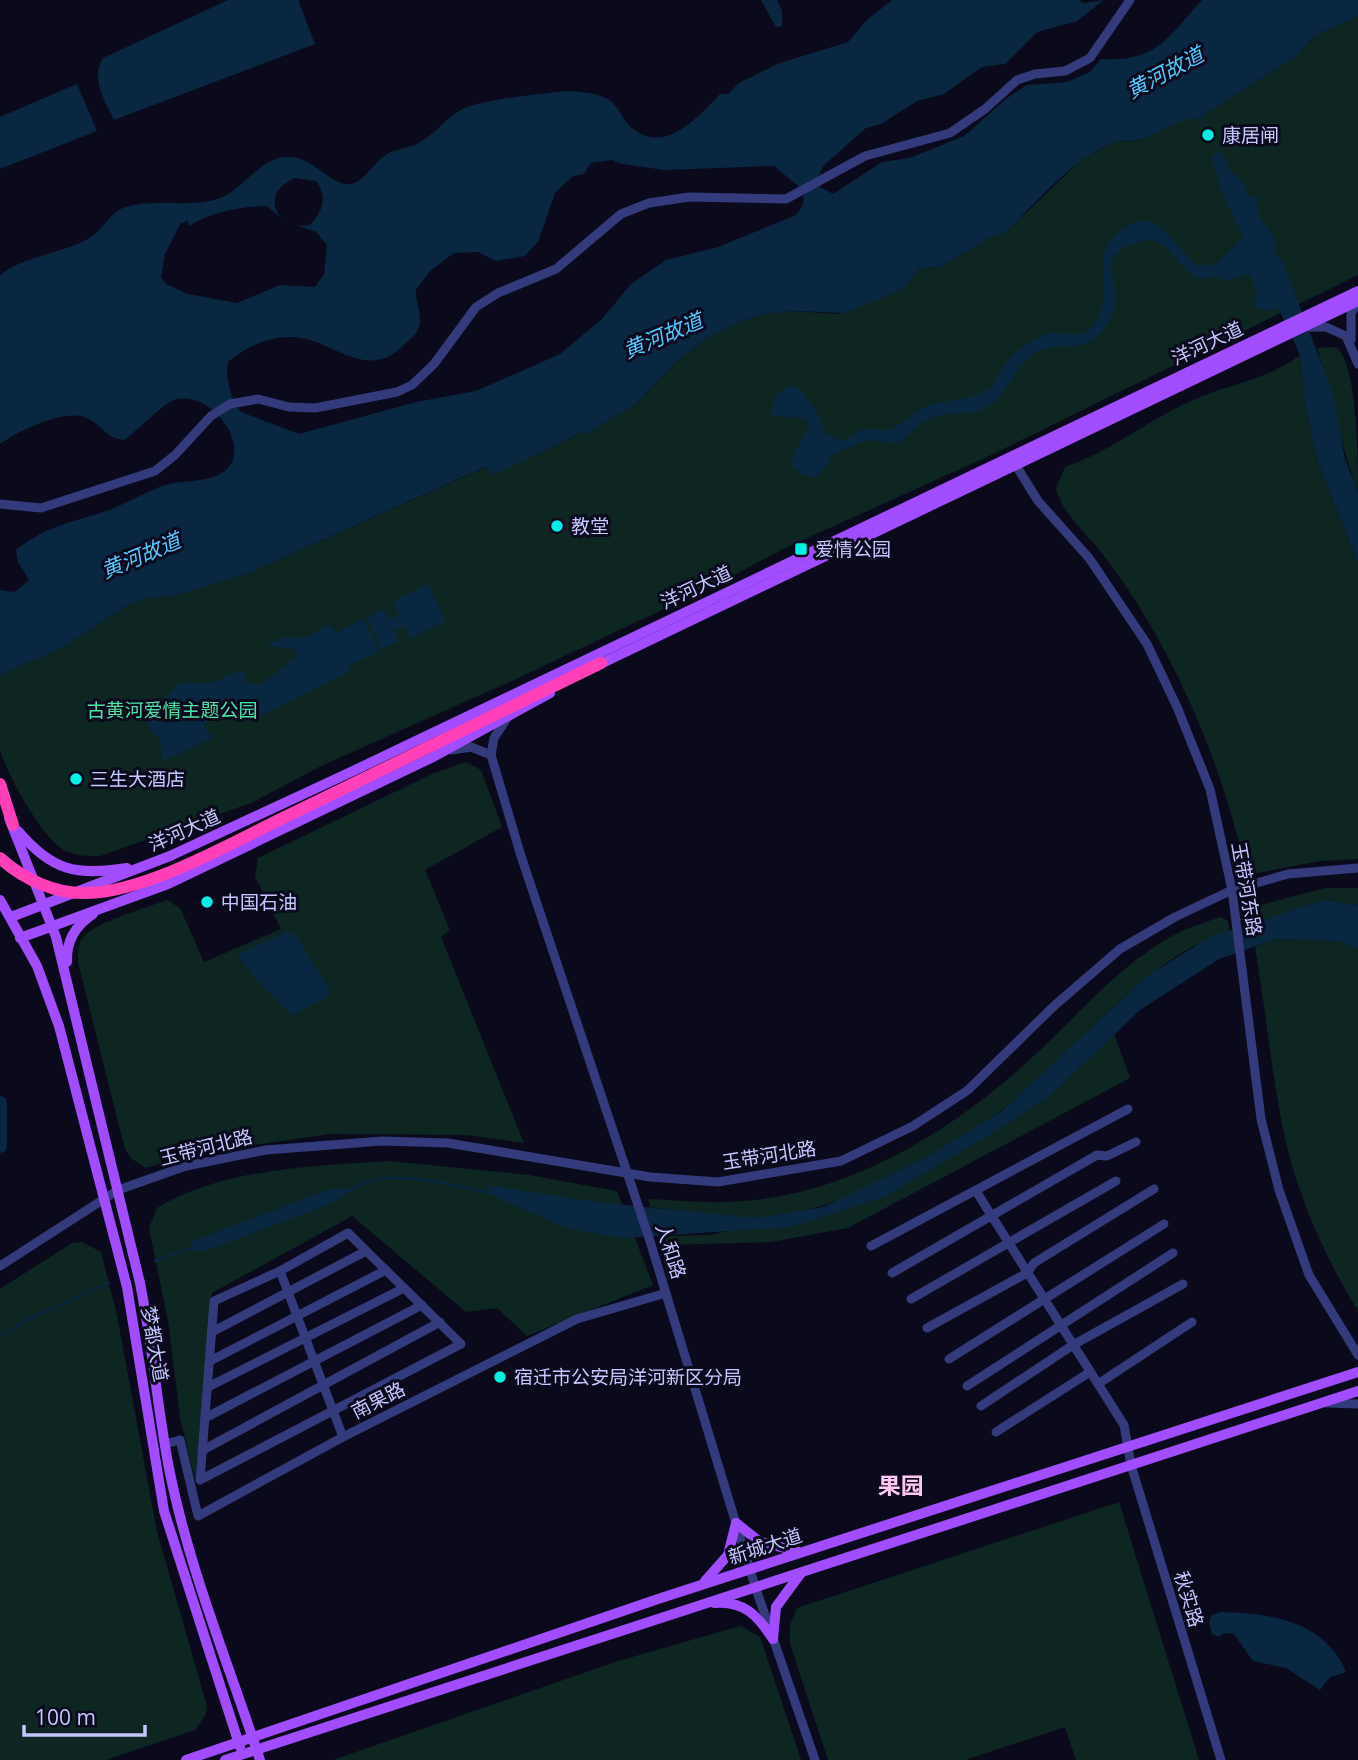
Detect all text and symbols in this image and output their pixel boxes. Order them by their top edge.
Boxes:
water label: 黄河故道 [1121,39,1211,104]
place label: 康居闸 [1222,122,1279,148]
marker: 康居闸 [1200,127,1216,143]
water label: 黄河故道 [618,305,710,364]
street label: 洋河大道 [1167,315,1247,371]
place label: 教堂 [571,513,609,539]
marker: 教堂 [549,518,565,534]
water label: 黄河故道 [96,525,188,584]
place label: 爱情公园 [815,536,891,562]
marker: 爱情公园 [793,541,809,557]
street label: 洋河大道 [656,559,736,615]
park label: 古黄河爱情主题公园 [86,697,258,723]
place label: 三生大酒店 [90,766,185,792]
marker: 三生大酒店 [68,771,84,787]
street label: 洋河大道 [144,803,224,857]
street label: 玉带河东路 [1226,840,1268,938]
place label: 中国石油 [221,889,297,915]
marker: 中国石油 [199,894,215,910]
street label: 玉带河北路 [157,1123,255,1171]
street label: 玉带河北路 [720,1135,818,1175]
street label: 人和路 [650,1220,692,1282]
street label: 梦都大道 [136,1304,174,1384]
place label: 宿迁市公安局洋河新区分局 [514,1364,742,1390]
marker: 宿迁市公安局洋河新区分局 [492,1369,508,1385]
street label: 南果路 [347,1375,409,1425]
district label: 果园 [878,1469,924,1501]
street label: 新城大道 [725,1522,805,1570]
street label: 秋实路 [1168,1568,1210,1630]
scale bar [24,1694,145,1738]
text: 100 m [35,1703,96,1731]

